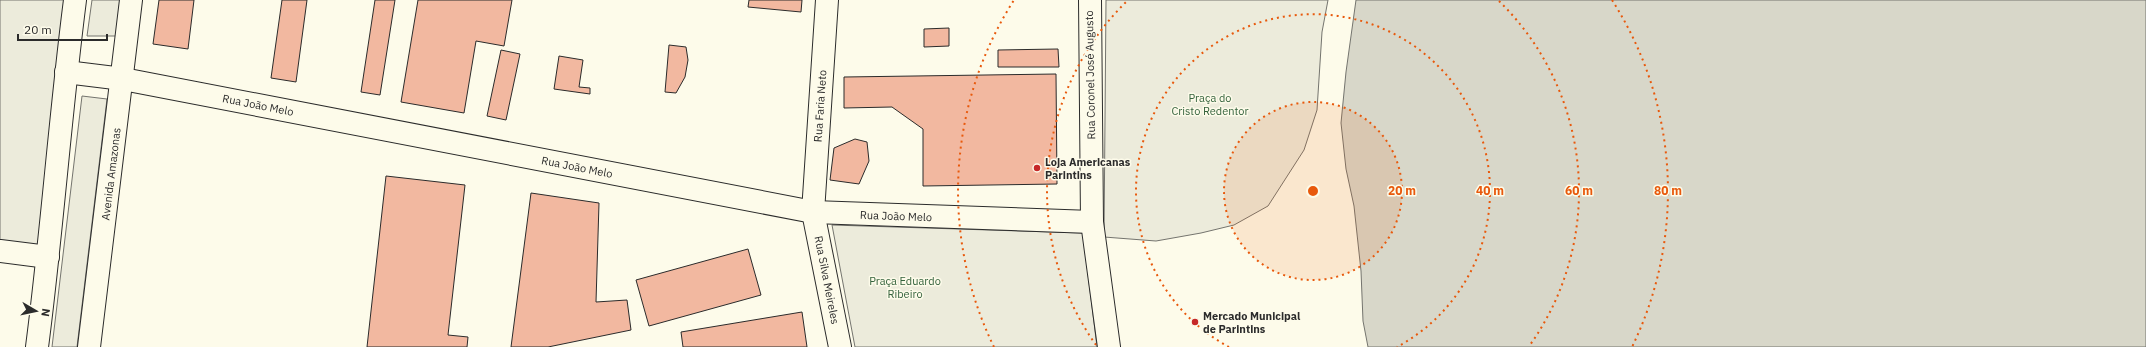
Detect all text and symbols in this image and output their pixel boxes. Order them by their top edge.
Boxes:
street label: Rua Coronel José Augusto [1082,10,1098,140]
scale bar [18,16,107,42]
text: 20 m [24,22,52,37]
street label: Rua Faria Neto [810,69,830,143]
street label: Rua João Melo [221,91,295,119]
park label: Praça do Cristo Redentor [1171,91,1249,118]
street label: Avenida Amazonas [98,127,124,221]
street label: Rua João Melo [540,153,614,181]
place label: Loja Americanas Parintins [1045,155,1131,182]
marker: Loja Americanas Parintins [1032,163,1042,173]
text: 20 m [1388,183,1416,198]
text: 40 m [1476,183,1504,198]
text: 60 m [1565,183,1593,198]
text: 80 m [1654,183,1682,198]
centre of rings [1306,184,1320,198]
street label: Rua João Melo [860,208,932,224]
street label: Rua Silva Meireles [812,235,842,325]
park label: Praça Eduardo Ribeiro [869,274,941,301]
north arrow [16,291,56,331]
text: N [38,308,53,318]
place label: Mercado Municipal de Parintins [1203,309,1301,336]
marker: Mercado Municipal de Parintins [1190,317,1200,327]

